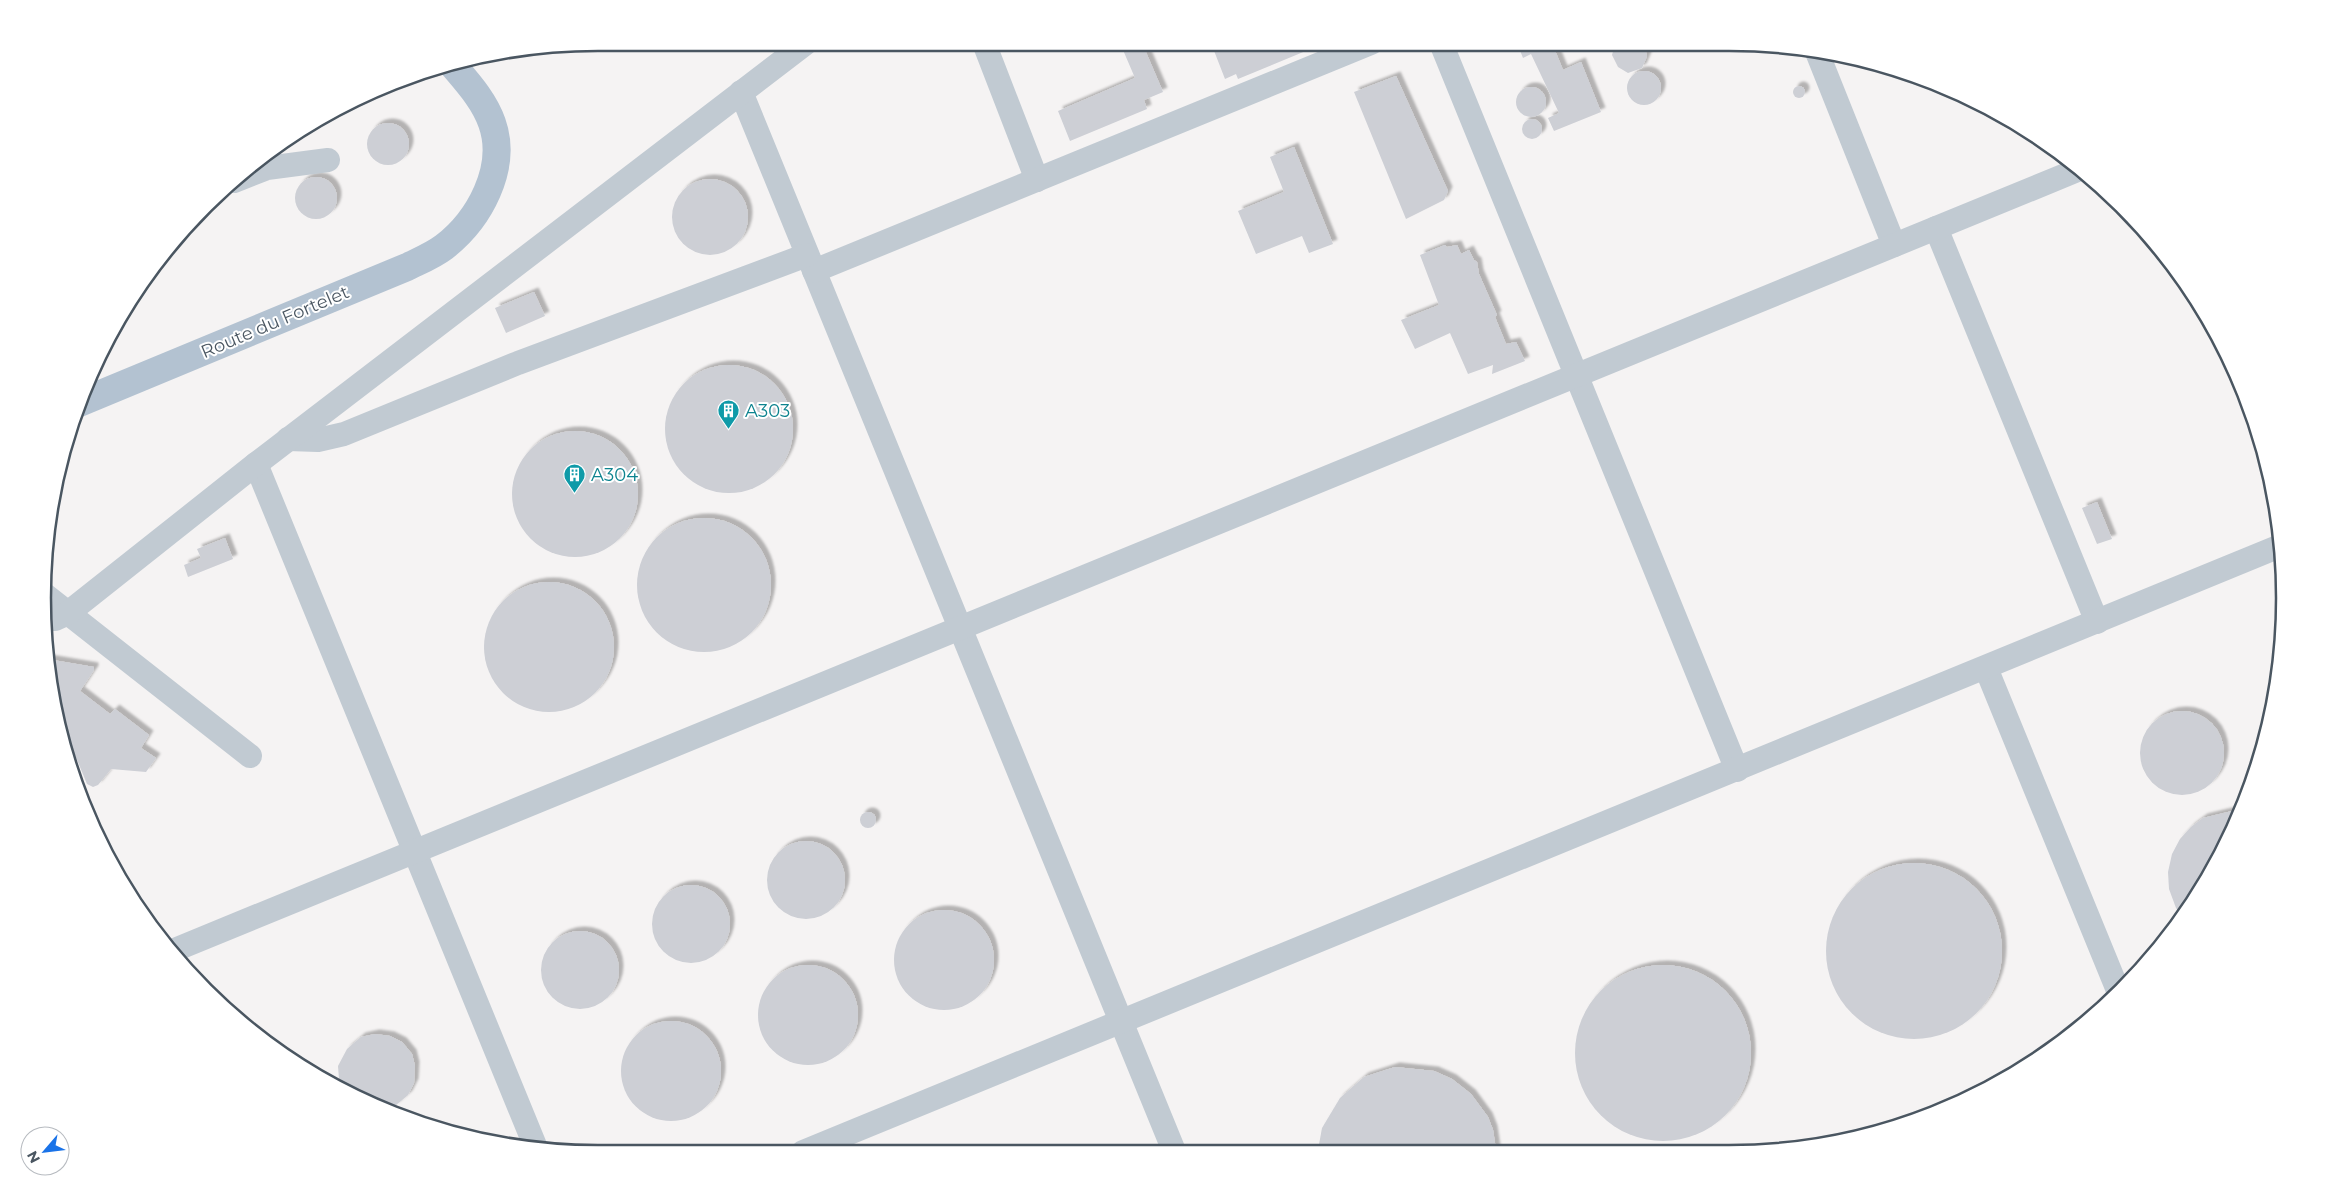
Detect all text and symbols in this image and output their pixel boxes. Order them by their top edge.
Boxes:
street label: Route du Fortelet [198,281,352,363]
building icon: A303 [717,399,741,430]
place label: A303 [745,400,790,422]
building icon: A304 [563,463,587,494]
place label: A304 [591,464,638,486]
north arrow [20,1126,70,1176]
text: N [23,1148,44,1166]

